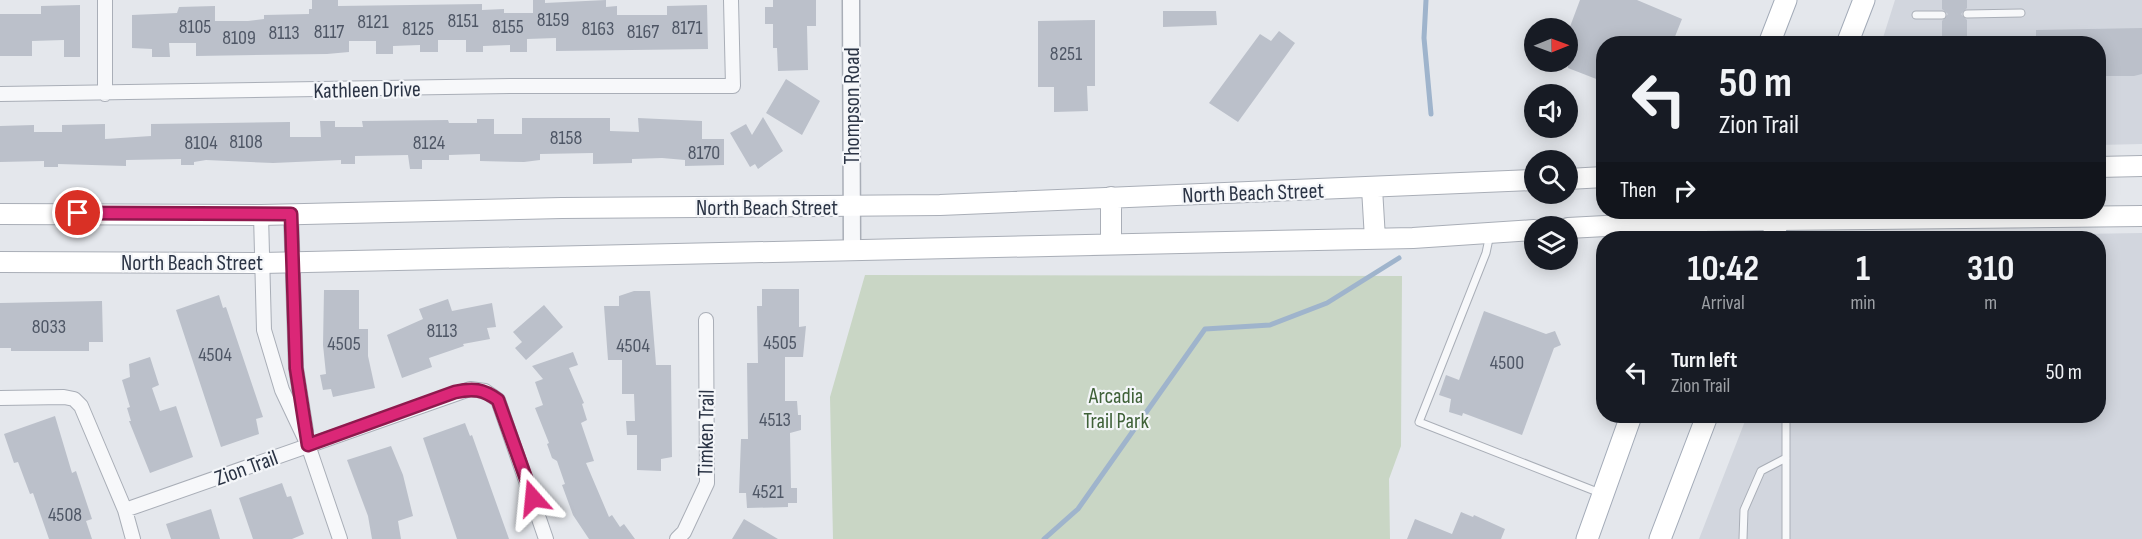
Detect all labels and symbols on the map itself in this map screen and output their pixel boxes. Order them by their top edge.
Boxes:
house number: 8159 [537,8,569,32]
house number: 8151 [448,9,478,33]
house number: 8121 [357,10,389,34]
house number: 8105 [179,15,211,39]
house number: 8155 [492,15,524,39]
house number: 8171 [672,16,702,40]
house number: 8125 [402,17,434,41]
house number: 8163 [582,17,614,41]
north arrow [1524,18,1578,72]
house number: 8117 [314,20,344,44]
house number: 8167 [627,20,659,44]
house number: 8113 [268,21,300,45]
house number: 8109 [222,26,256,50]
house number: 8251 [1050,42,1082,66]
street label: Thompson Road [839,47,866,165]
street label: Kathleen Drive [313,76,421,105]
house number: 8158 [550,126,582,150]
house number: 8108 [229,130,263,154]
house number: 8104 [184,131,218,155]
house number: 8124 [413,131,445,155]
house number: 8170 [688,141,720,165]
street label: North Beach Street [1182,178,1325,209]
pin [52,187,103,238]
street label: North Beach Street [696,195,838,222]
street label: North Beach Street [121,250,263,277]
house number: 8033 [32,315,66,339]
house number: 8113 [426,319,458,343]
house number: 4505 [763,331,797,355]
house number: 4505 [327,332,361,356]
house number: 4504 [616,334,650,358]
house number: 4504 [198,343,232,367]
house number: 4500 [1490,351,1524,375]
park label: Arcadia Trail Park [1083,383,1149,435]
street label: Timken Trail [692,389,721,477]
house number: 4513 [759,408,791,432]
street label: Zion Trail [211,445,282,492]
position arrow [501,466,565,530]
house number: 4521 [752,480,784,504]
house number: 4508 [48,503,82,527]

